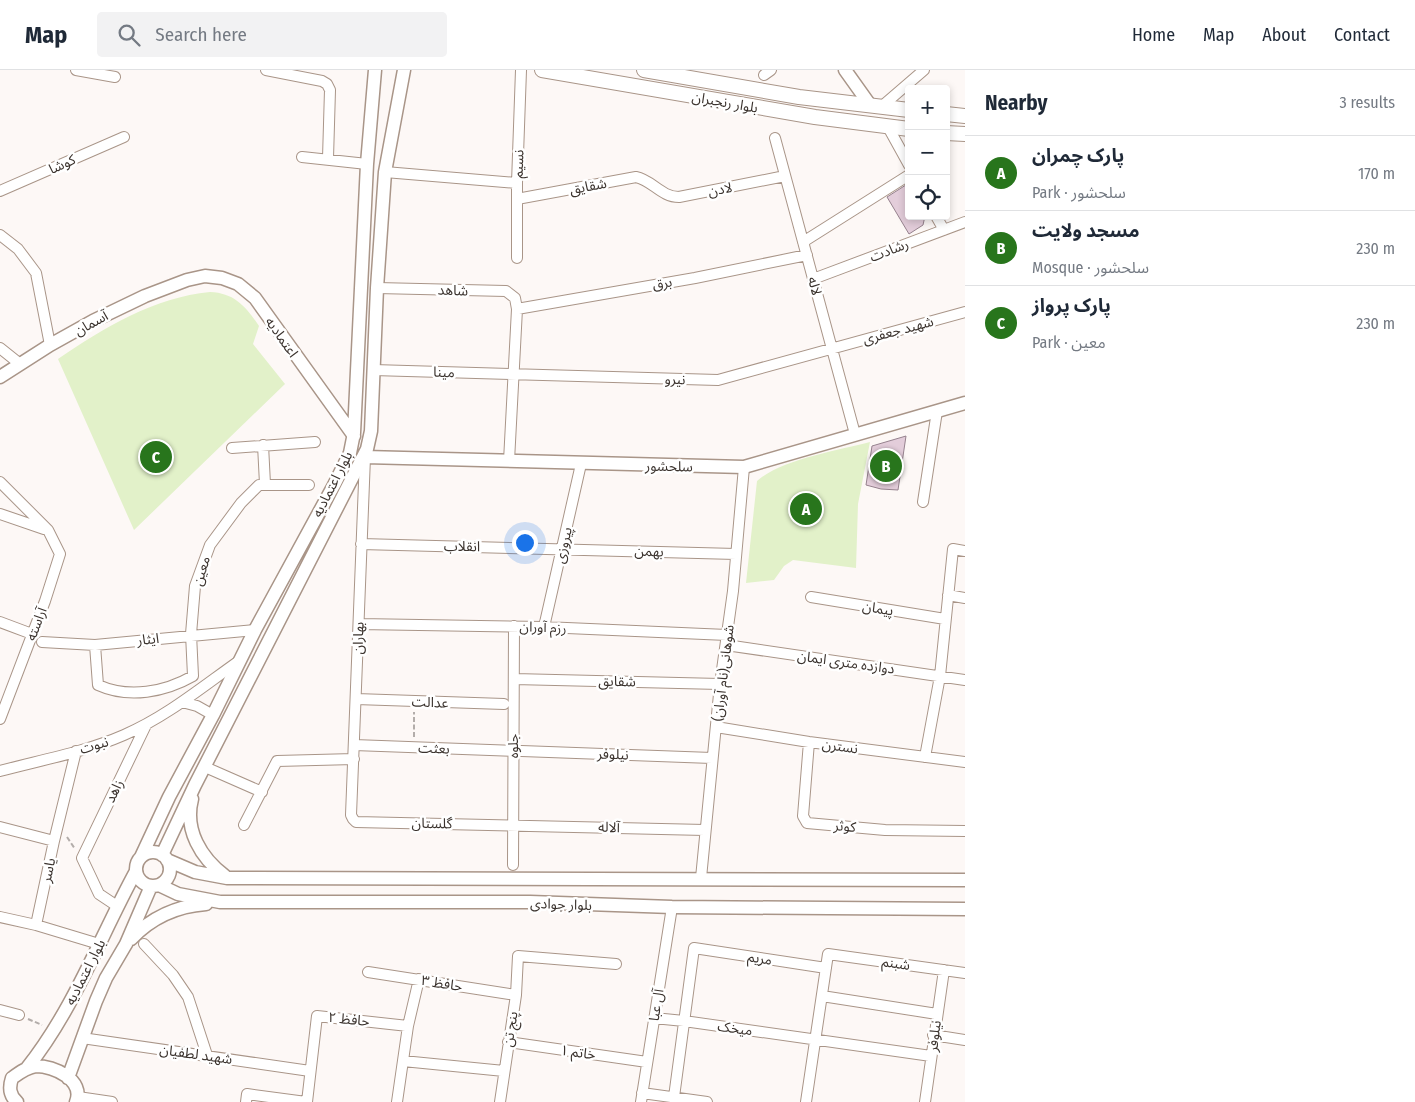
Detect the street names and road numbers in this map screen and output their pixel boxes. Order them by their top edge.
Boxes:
street label: بلوار رنجبران [691,88,759,117]
street label: نسیم [510,149,530,179]
street label: کوشا [46,151,78,178]
street label: شقایق [568,175,608,199]
street label: لادن [706,179,734,200]
street label: رشادت [867,235,911,266]
street label: برق [651,273,674,294]
street label: لاله [804,275,825,297]
street label: شاهد [437,281,469,300]
street label: آسمان [71,307,112,340]
street label: شهید جعفری [861,313,935,348]
street label: اعتمادیه [262,314,302,361]
street label: مینا [433,364,455,381]
street label: نیرو [664,371,686,388]
street label: بلوار اعتمادیه [309,448,356,520]
street label: سلحشور [644,458,693,475]
street label: پیروزی [551,525,577,565]
street label: انقلاب [444,538,480,555]
street label: بهمن [634,542,664,561]
street label: معین [189,554,214,588]
street label: پیمان [861,598,895,620]
street label: آراسته [22,604,51,643]
street label: رزم آوران [519,618,567,639]
street label: بهاران [349,621,368,655]
street label: شوهانی(نام آوران) [709,624,740,723]
street label: ایثار [135,630,160,649]
street label: دوازده متری ایمان [796,647,896,678]
street label: شقایق [598,673,636,691]
street label: عدالت [411,693,449,712]
street label: نبوت [78,733,111,758]
street label: جلوه [505,734,522,758]
street label: نسترن [821,736,859,757]
street label: بعثت [418,739,450,758]
street label: نیلوفر [596,745,629,764]
street label: زاهد [102,777,127,806]
street label: گلستان [411,815,453,832]
street label: کوثر [832,817,857,836]
street label: آلاله [598,819,621,836]
street label: یاسر [37,856,59,885]
street label: بلوار جوادی [530,895,592,914]
street label: بلوار اعتمادیه [62,936,109,1008]
street label: مریم [746,948,773,971]
street label: شبنم [880,953,911,976]
street label: حافظ ۳ [420,972,464,995]
street label: آل عبا [646,987,668,1022]
street label: حافظ ۲ [327,1009,370,1030]
street label: پنج تن [499,1010,524,1048]
street label: میخک [716,1018,754,1039]
street label: نیلوفر [924,1019,945,1054]
street label: شهید لطفیان [158,1041,233,1068]
street label: خاتم ۱ [559,1042,597,1065]

